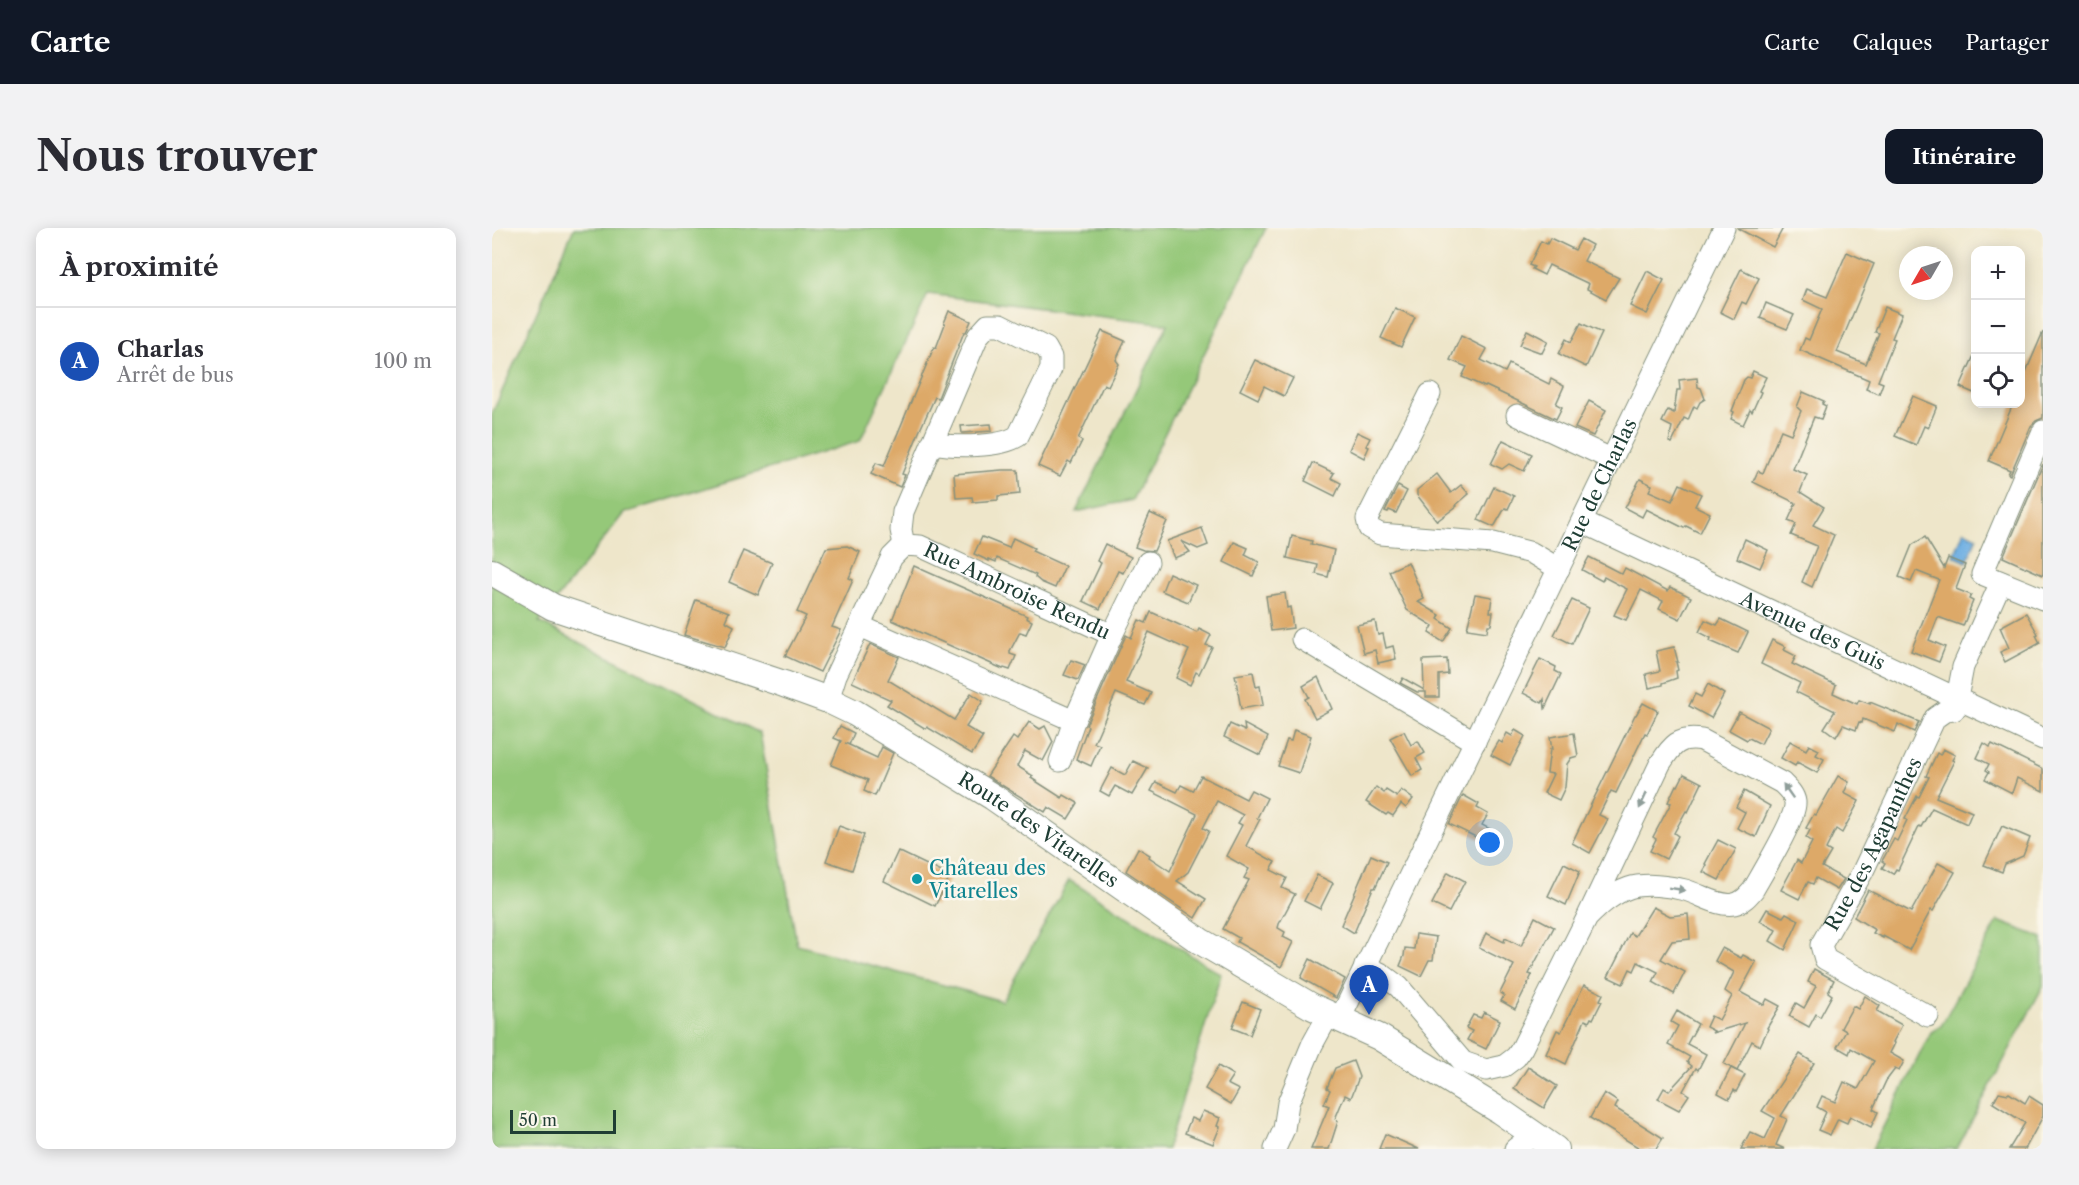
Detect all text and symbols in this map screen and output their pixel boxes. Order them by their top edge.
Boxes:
text: Carte [30,25,110,59]
text: Carte [1764,30,1819,55]
text: Calques [1852,30,1932,55]
text: Partager [1965,30,2049,55]
button: Itinéraire [1885,129,2043,184]
text: Nous trouver [36,130,318,182]
north arrow [1899,246,1953,300]
map controls [1971,246,2025,408]
button: + [1971,246,2025,300]
text: À proximité [60,251,219,283]
button: − [1971,300,2025,354]
text: Charlas [117,336,204,363]
text: A [72,349,87,373]
text: 100 m [374,349,432,373]
button: locate [1971,354,2025,408]
text: Arrêt de bus [117,363,234,387]
street label: Rue de Charlas [1557,414,1642,555]
street label: Rue Ambroise Rendu [920,538,1114,645]
street label: Avenue des Guis [1736,586,1889,675]
street label: Rue des Agapanthes [1820,754,1927,935]
street label: Route des Vitarelles [954,767,1123,893]
one-way arrow [1782,784,1794,800]
one-way arrow [1639,792,1648,809]
your location [1475,828,1504,857]
place label: Château des Vitarelles [928,856,1046,903]
marker: Château des Vitarelles [910,872,924,886]
one-way arrow [1668,885,1687,894]
pin: A [1350,966,1388,1015]
scale bar [510,1107,616,1134]
text: 50 m [519,1110,557,1130]

